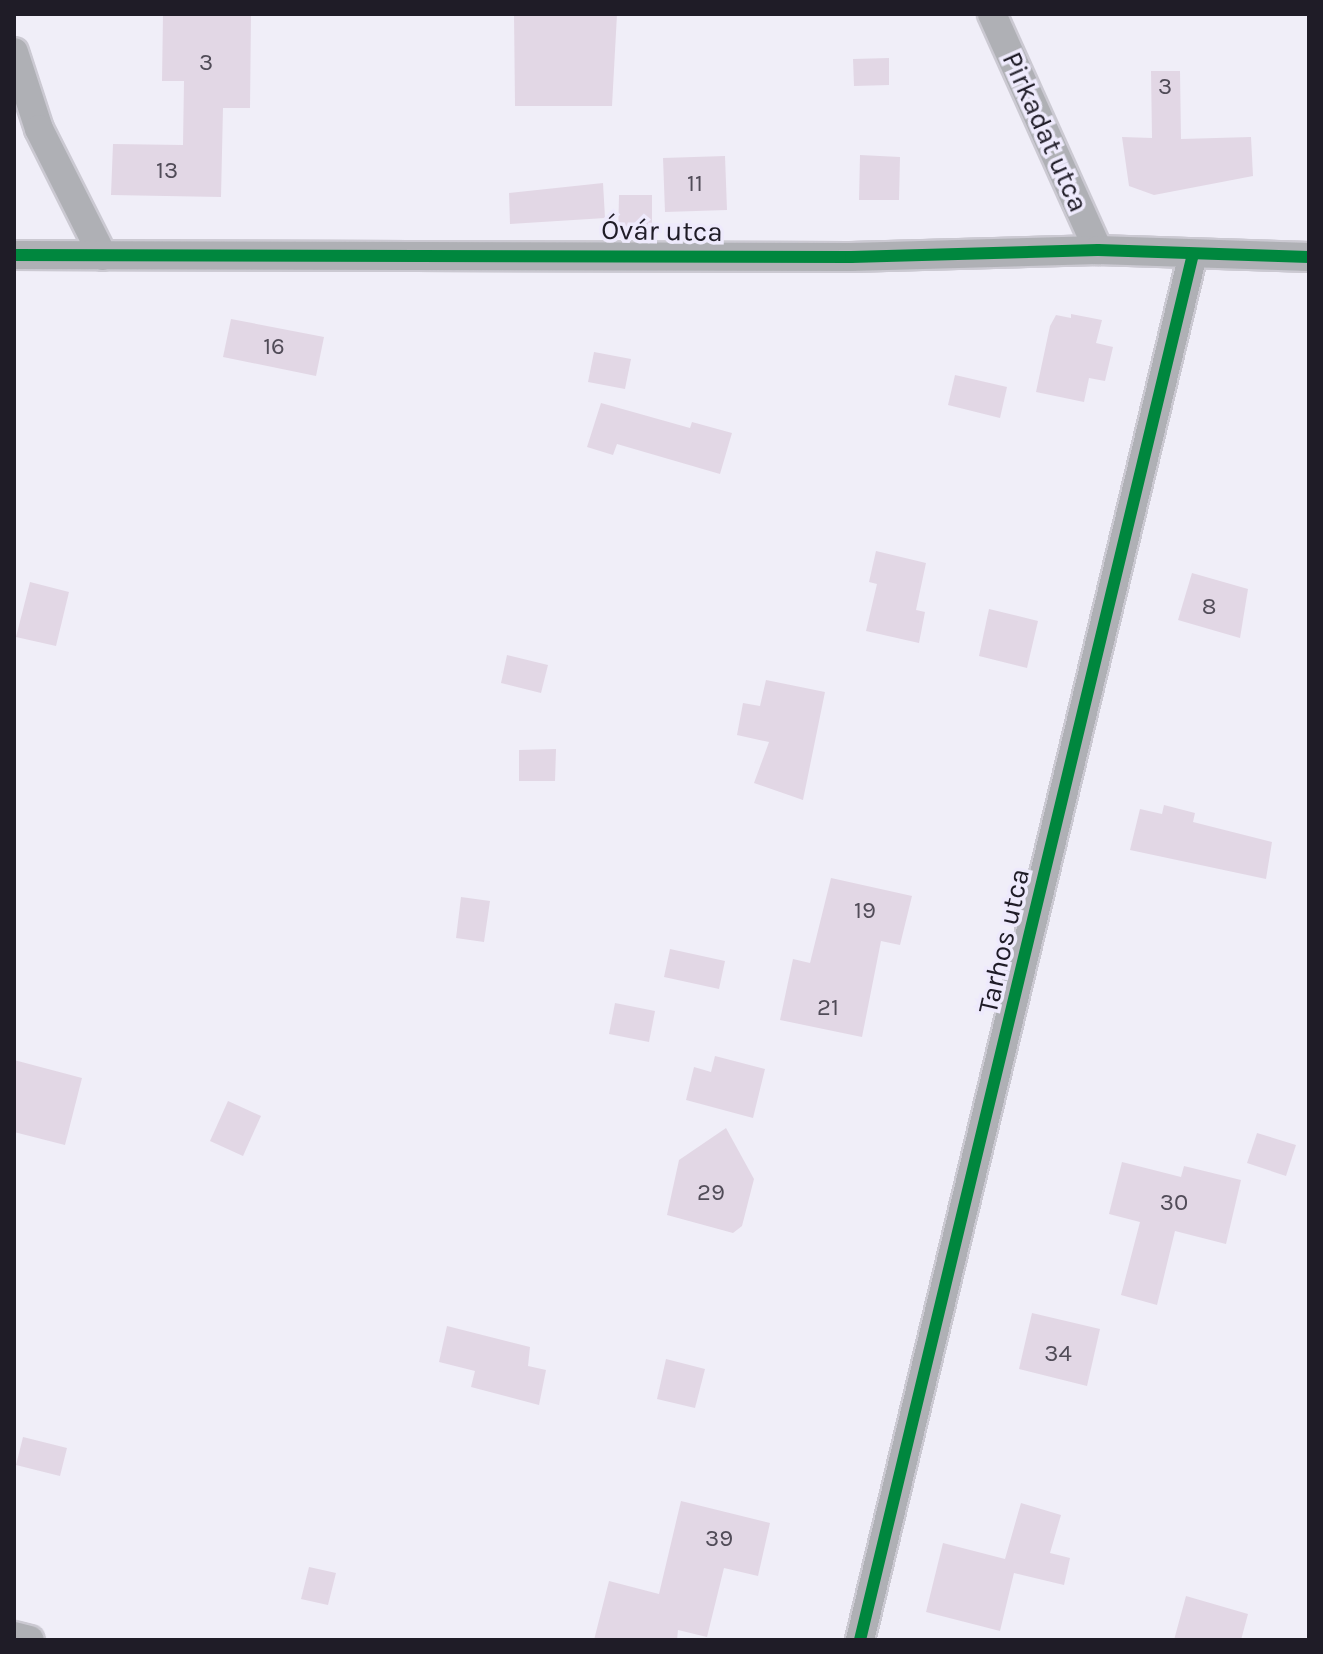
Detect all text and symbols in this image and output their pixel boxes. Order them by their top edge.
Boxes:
street label: Pirkadat utca [995,47,1095,217]
house number: 3 [199,49,213,77]
house number: 3 [1158,73,1172,101]
house number: 13 [156,157,178,185]
house number: 11 [687,170,703,198]
street label: Óvár utca [601,213,723,249]
house number: 16 [263,333,285,361]
house number: 8 [1202,593,1216,621]
street label: Tarhos utca [971,865,1037,1017]
house number: 19 [854,897,876,925]
house number: 21 [817,994,839,1022]
house number: 29 [697,1179,725,1207]
house number: 30 [1160,1189,1188,1217]
house number: 34 [1044,1340,1072,1368]
house number: 39 [705,1525,733,1553]

